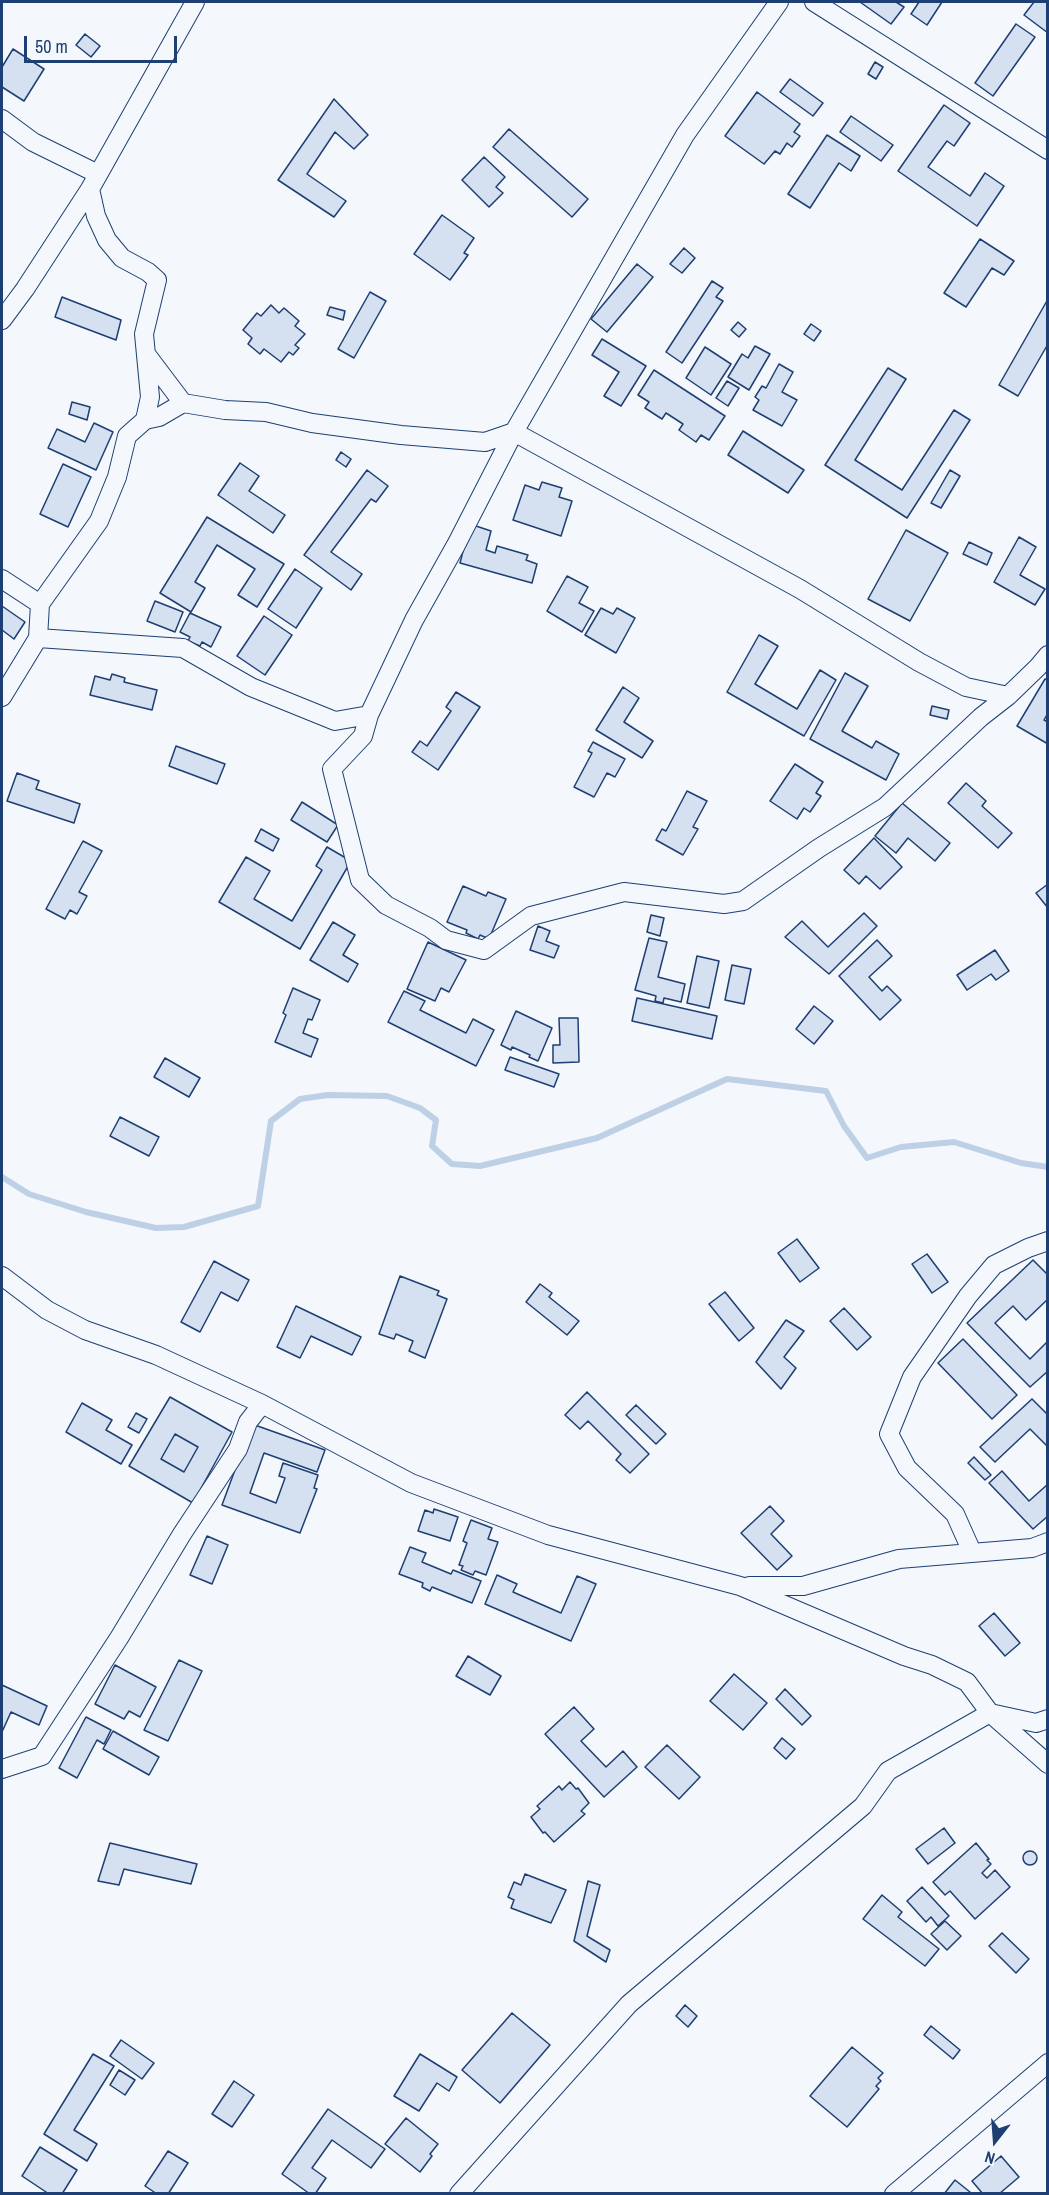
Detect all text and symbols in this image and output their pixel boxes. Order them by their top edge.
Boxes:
scale bar [27,24,180,62]
text: 50 m [35,34,68,59]
north arrow [965,2111,1025,2171]
text: N [982,2146,997,2170]

